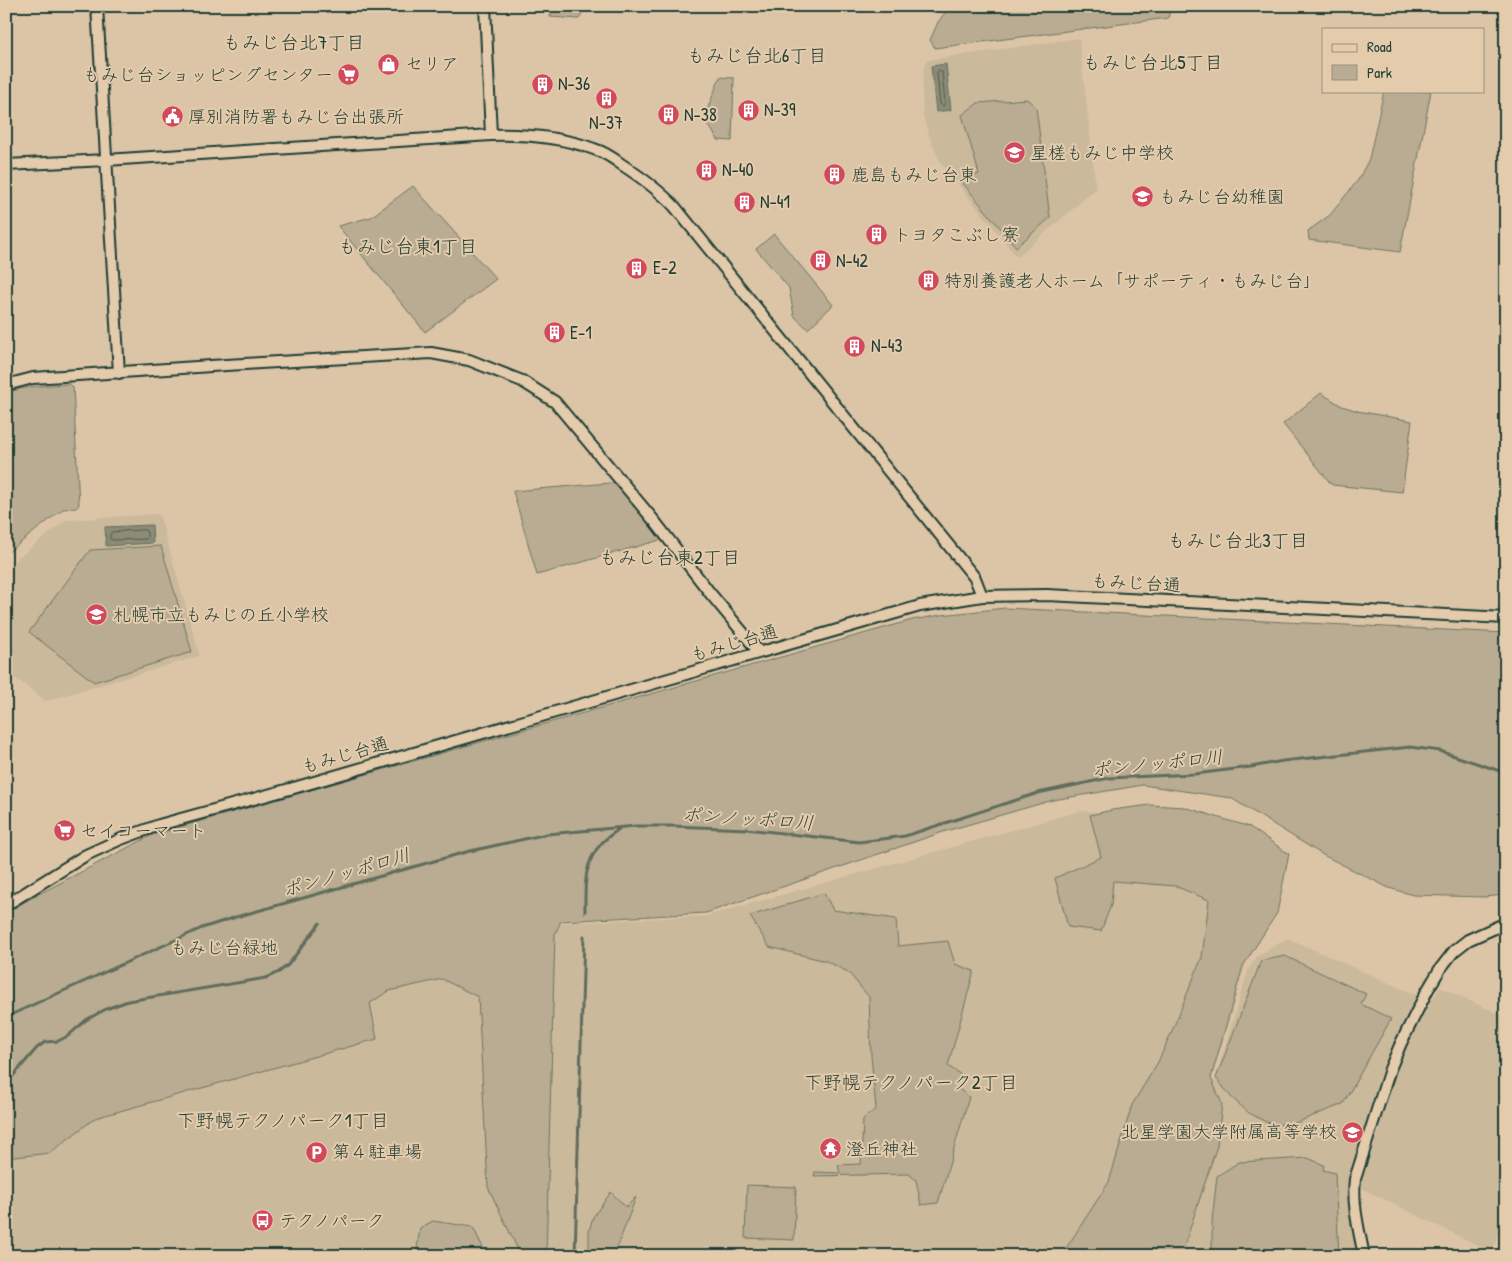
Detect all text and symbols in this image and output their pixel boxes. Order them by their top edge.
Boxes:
legend [1322,28,1484,92]
district label: もみじ台北7丁目 [223,29,365,55]
text: Road [1367,36,1392,57]
district label: もみじ台北6丁目 [687,42,827,68]
district label: もみじ台北5丁目 [1082,49,1224,75]
place label: セリア [405,51,459,76]
shop icon: セリア [377,52,401,76]
place label: もみじ台ショッピングセンター [82,62,333,87]
text: Park [1367,62,1392,83]
supermarket icon: もみじ台ショッピングセンター [337,63,361,87]
place label: N-36 [558,71,590,96]
building icon: N-36 [530,72,554,96]
building icon: N-37 [594,86,618,110]
place label: N-39 [764,97,796,122]
building icon: N-39 [736,98,760,122]
place label: N-38 [684,102,717,127]
building icon: N-38 [656,103,680,127]
place label: 厚別消防署もみじ台出張所 [188,104,404,129]
public building icon: 厚別消防署もみじ台出張所 [160,105,184,129]
place label: N-37 [589,110,623,135]
place label: 星槎もみじ中学校 [1030,140,1174,165]
school or university icon: 星槎もみじ中学校 [1002,141,1026,165]
place label: N-40 [722,157,754,182]
building icon: N-40 [694,158,718,182]
place label: 鹿島もみじ台東 [851,162,977,187]
building icon: 鹿島もみじ台東 [823,163,847,187]
place label: もみじ台幼稚園 [1159,184,1285,209]
school or university icon: もみじ台幼稚園 [1131,185,1155,209]
place label: N-41 [760,189,790,214]
building icon: N-41 [732,190,756,214]
place label: トヨタこぶし寮 [893,222,1019,247]
building icon: トヨタこぶし寮 [865,223,889,247]
district label: もみじ台東1丁目 [338,233,478,259]
place label: N-42 [836,248,869,273]
building icon: N-42 [808,249,832,273]
place label: E-2 [653,255,677,280]
building icon: E-2 [625,256,649,280]
place label: 特別養護老人ホーム「サポーティ・もみじ台」 [944,268,1321,293]
building icon: 特別養護老人ホーム「サポーティ・もみじ台」 [916,269,940,293]
place label: E-1 [570,320,592,345]
building icon: E-1 [542,321,566,345]
place label: N-43 [871,333,903,358]
building icon: N-43 [843,334,867,358]
district label: もみじ台北3丁目 [1167,527,1309,553]
district label: もみじ台東2丁目 [599,544,741,570]
street label: もみじ台通 [1090,568,1182,597]
place label: 札幌市立もみじの丘小学校 [113,602,329,627]
school or university icon: 札幌市立もみじの丘小学校 [85,603,109,627]
street label: もみじ台通 [687,618,781,667]
street label: もみじ台通 [298,730,392,779]
water label: ポンノッポロ川 [1090,743,1224,783]
water label: ポンノッポロ川 [681,800,815,836]
place label: セイコーマート [80,818,206,843]
supermarket icon: セイコーマート [52,819,76,843]
water label: ポンノッポロ川 [279,841,413,903]
park label: もみじ台緑地 [170,935,278,960]
district label: 下野幌テクノパーク2丁目 [803,1069,1019,1095]
district label: 下野幌テクノパーク1丁目 [176,1107,390,1133]
place label: 北星学園大学附属高等学校 [1121,1119,1337,1144]
school or university icon: 北星学園大学附属高等学校 [1341,1120,1365,1144]
place label: 澄丘神社 [846,1136,918,1161]
temple icon: 澄丘神社 [818,1137,842,1161]
place label: 第４駐車場 [332,1139,422,1164]
parking icon: 第４駐車場 [304,1140,328,1164]
place label: テクノパーク [279,1208,384,1233]
bus stop icon: テクノパーク [251,1209,275,1233]

